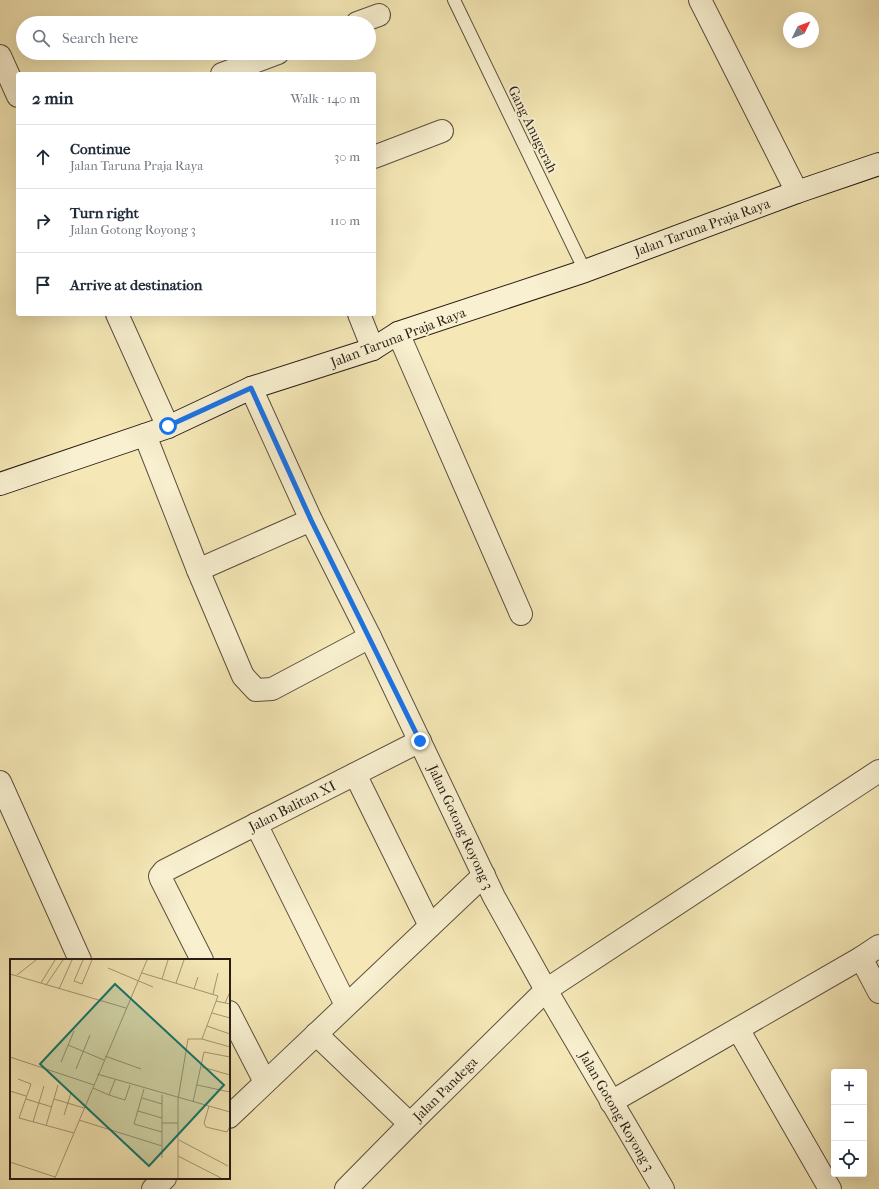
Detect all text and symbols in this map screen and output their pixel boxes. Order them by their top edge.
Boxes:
north arrow [783,12,819,48]
search box [16,16,376,60]
icon: search [30,27,52,49]
text: Search here [62,29,138,47]
street label: Gang Anugerah [504,83,561,176]
text: 2 min [32,88,73,108]
text: Walk · 140 m [291,91,360,106]
text: Continue [70,140,130,158]
icon: ahead [32,146,54,168]
text: 30 m [334,149,360,164]
text: Jalan Taruna Praja Raya [70,158,203,173]
street label: Jalan Taruna Praja Raya [631,195,773,260]
text: Turn right [70,204,139,222]
icon: right [32,210,54,232]
text: 110 m [330,213,360,228]
text: Jalan Gotong Royong 3 [70,222,196,237]
icon: arrive [32,274,54,296]
text: Arrive at destination [70,276,202,294]
street label: Jalan Taruna Praja Raya [327,304,469,371]
route start [159,417,177,435]
route end [411,732,429,750]
street label: Jalan Gotong Royong 3 [424,761,497,892]
street label: Jalan Balitan XI [245,777,339,836]
inset map [10,959,230,1179]
street label: Jalan Gotong Royong 3 [575,1047,658,1174]
street label: Jalan Pandega [409,1053,482,1126]
map controls [831,1069,867,1177]
button: + [831,1069,867,1105]
button: − [831,1105,867,1141]
button: locate [831,1141,867,1177]

